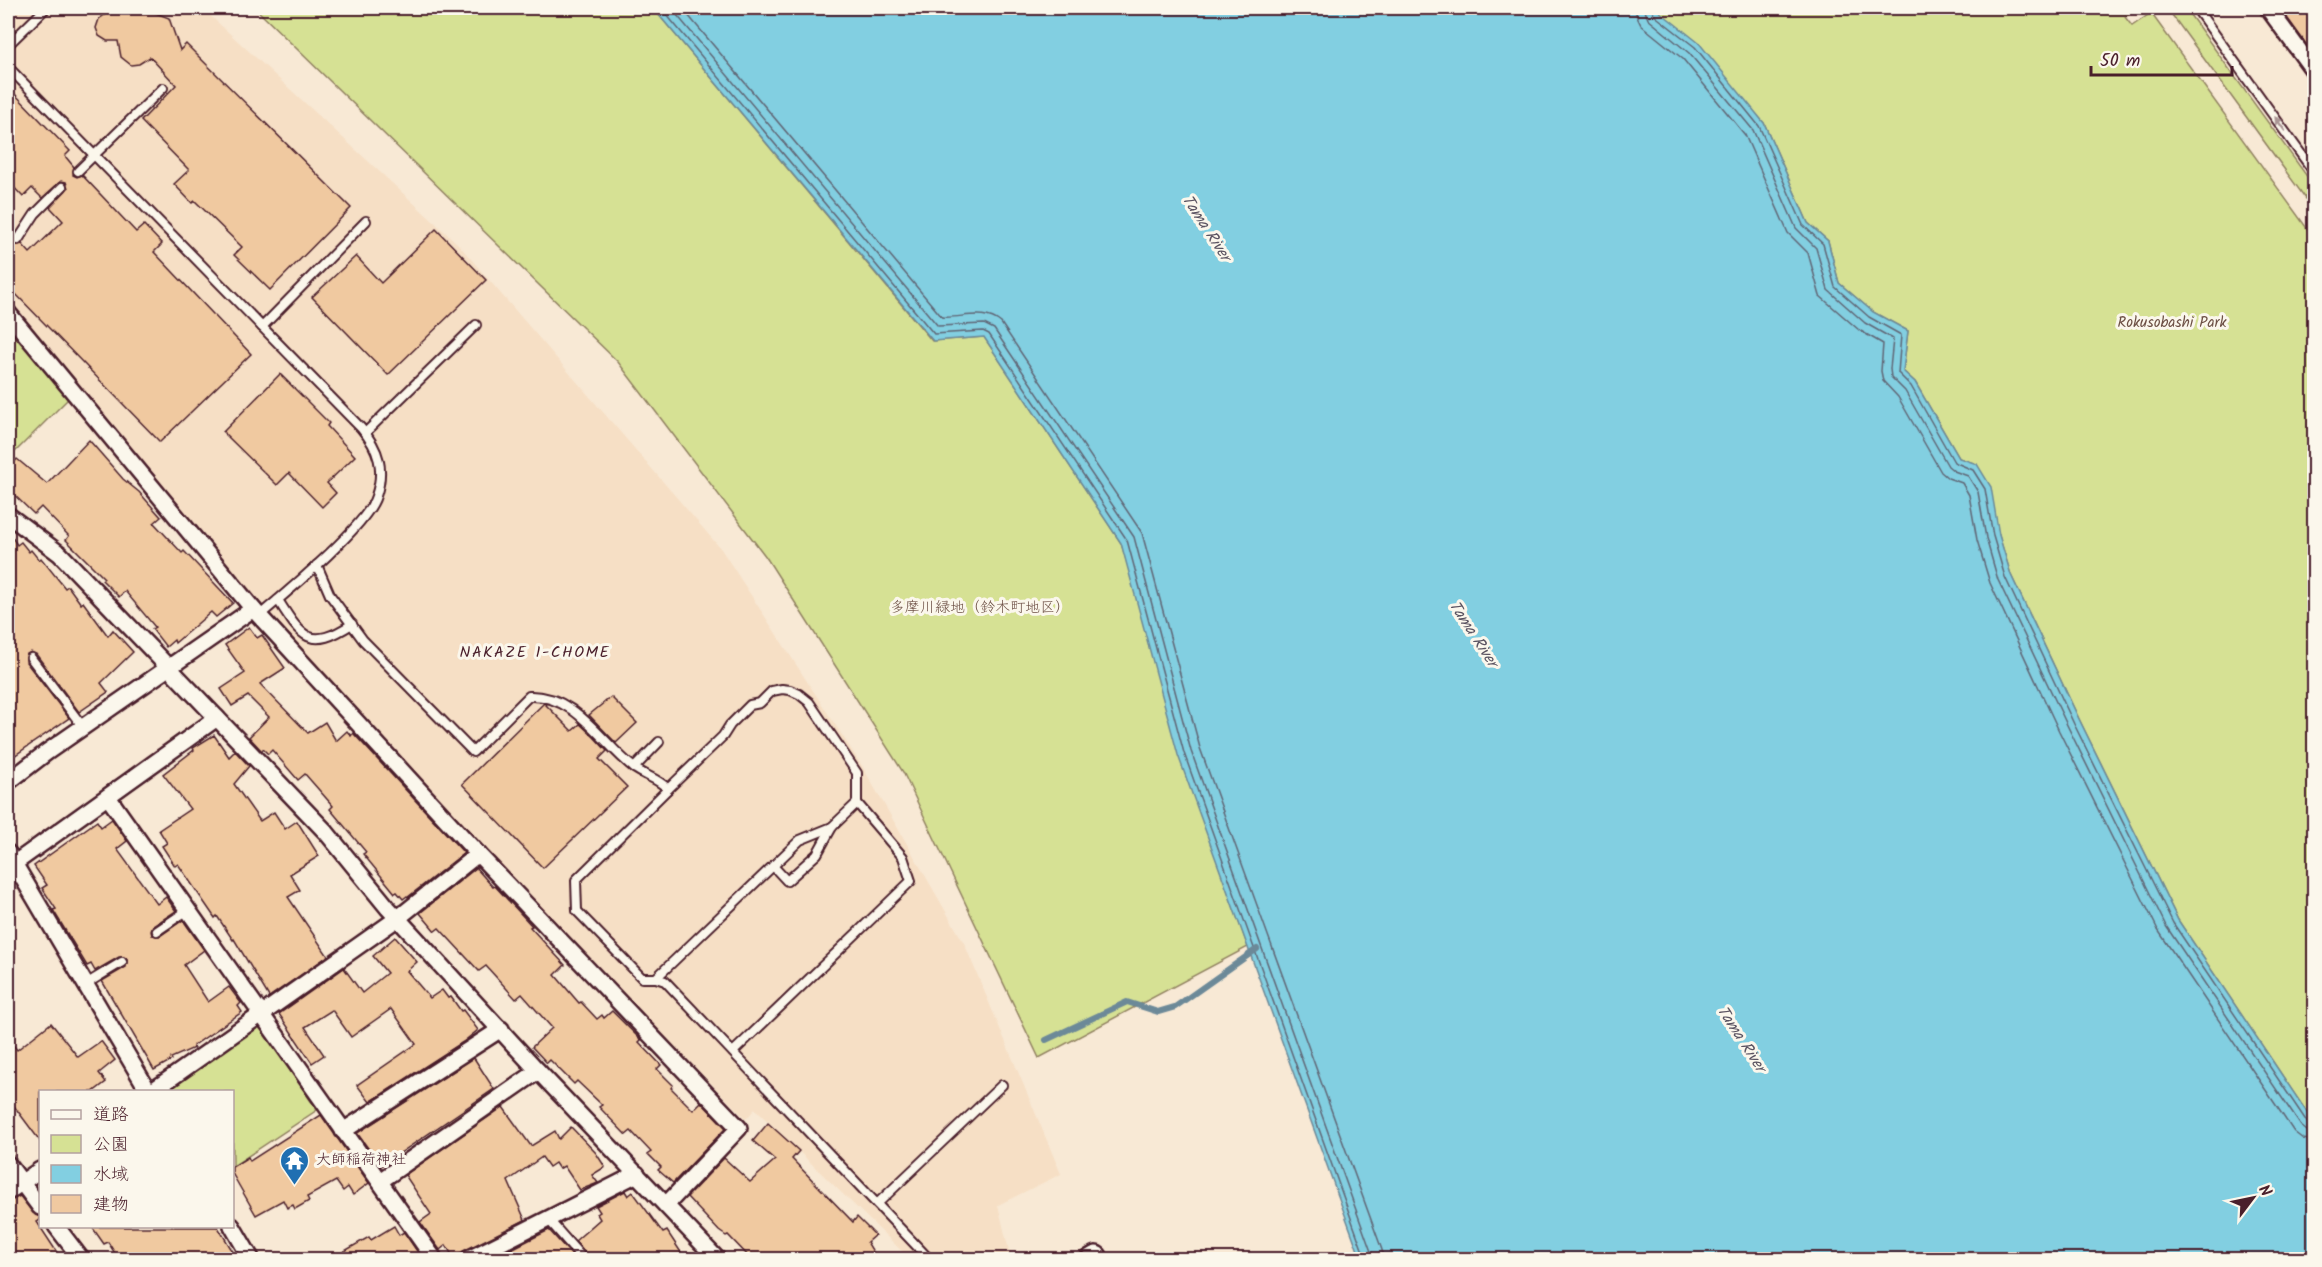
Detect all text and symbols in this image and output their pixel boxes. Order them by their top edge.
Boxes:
scale bar [2091,39,2232,77]
text: 50 m [2100,47,2140,76]
one-way arrow [2275,117,2287,132]
water label: Tama River [1175,190,1239,269]
park label: Rokusobashi Park [2117,311,2228,335]
park label: 多摩川緑地（鈴木町地区） [890,596,1070,620]
water label: Tama River [1442,596,1506,675]
district label: NAKAZE 1-CHOME [460,640,610,665]
water label: Tama River [1710,1001,1774,1080]
legend [39,1090,234,1228]
text: 道路 [93,1101,129,1130]
text: 公園 [93,1131,129,1160]
temple icon: 大師稲荷神社 [279,1144,311,1186]
place label: 大師稲荷神社 [316,1148,406,1172]
text: 水域 [93,1161,129,1190]
north arrow [2223,1168,2283,1228]
text: N [2251,1180,2278,1202]
text: 建物 [93,1191,129,1220]

